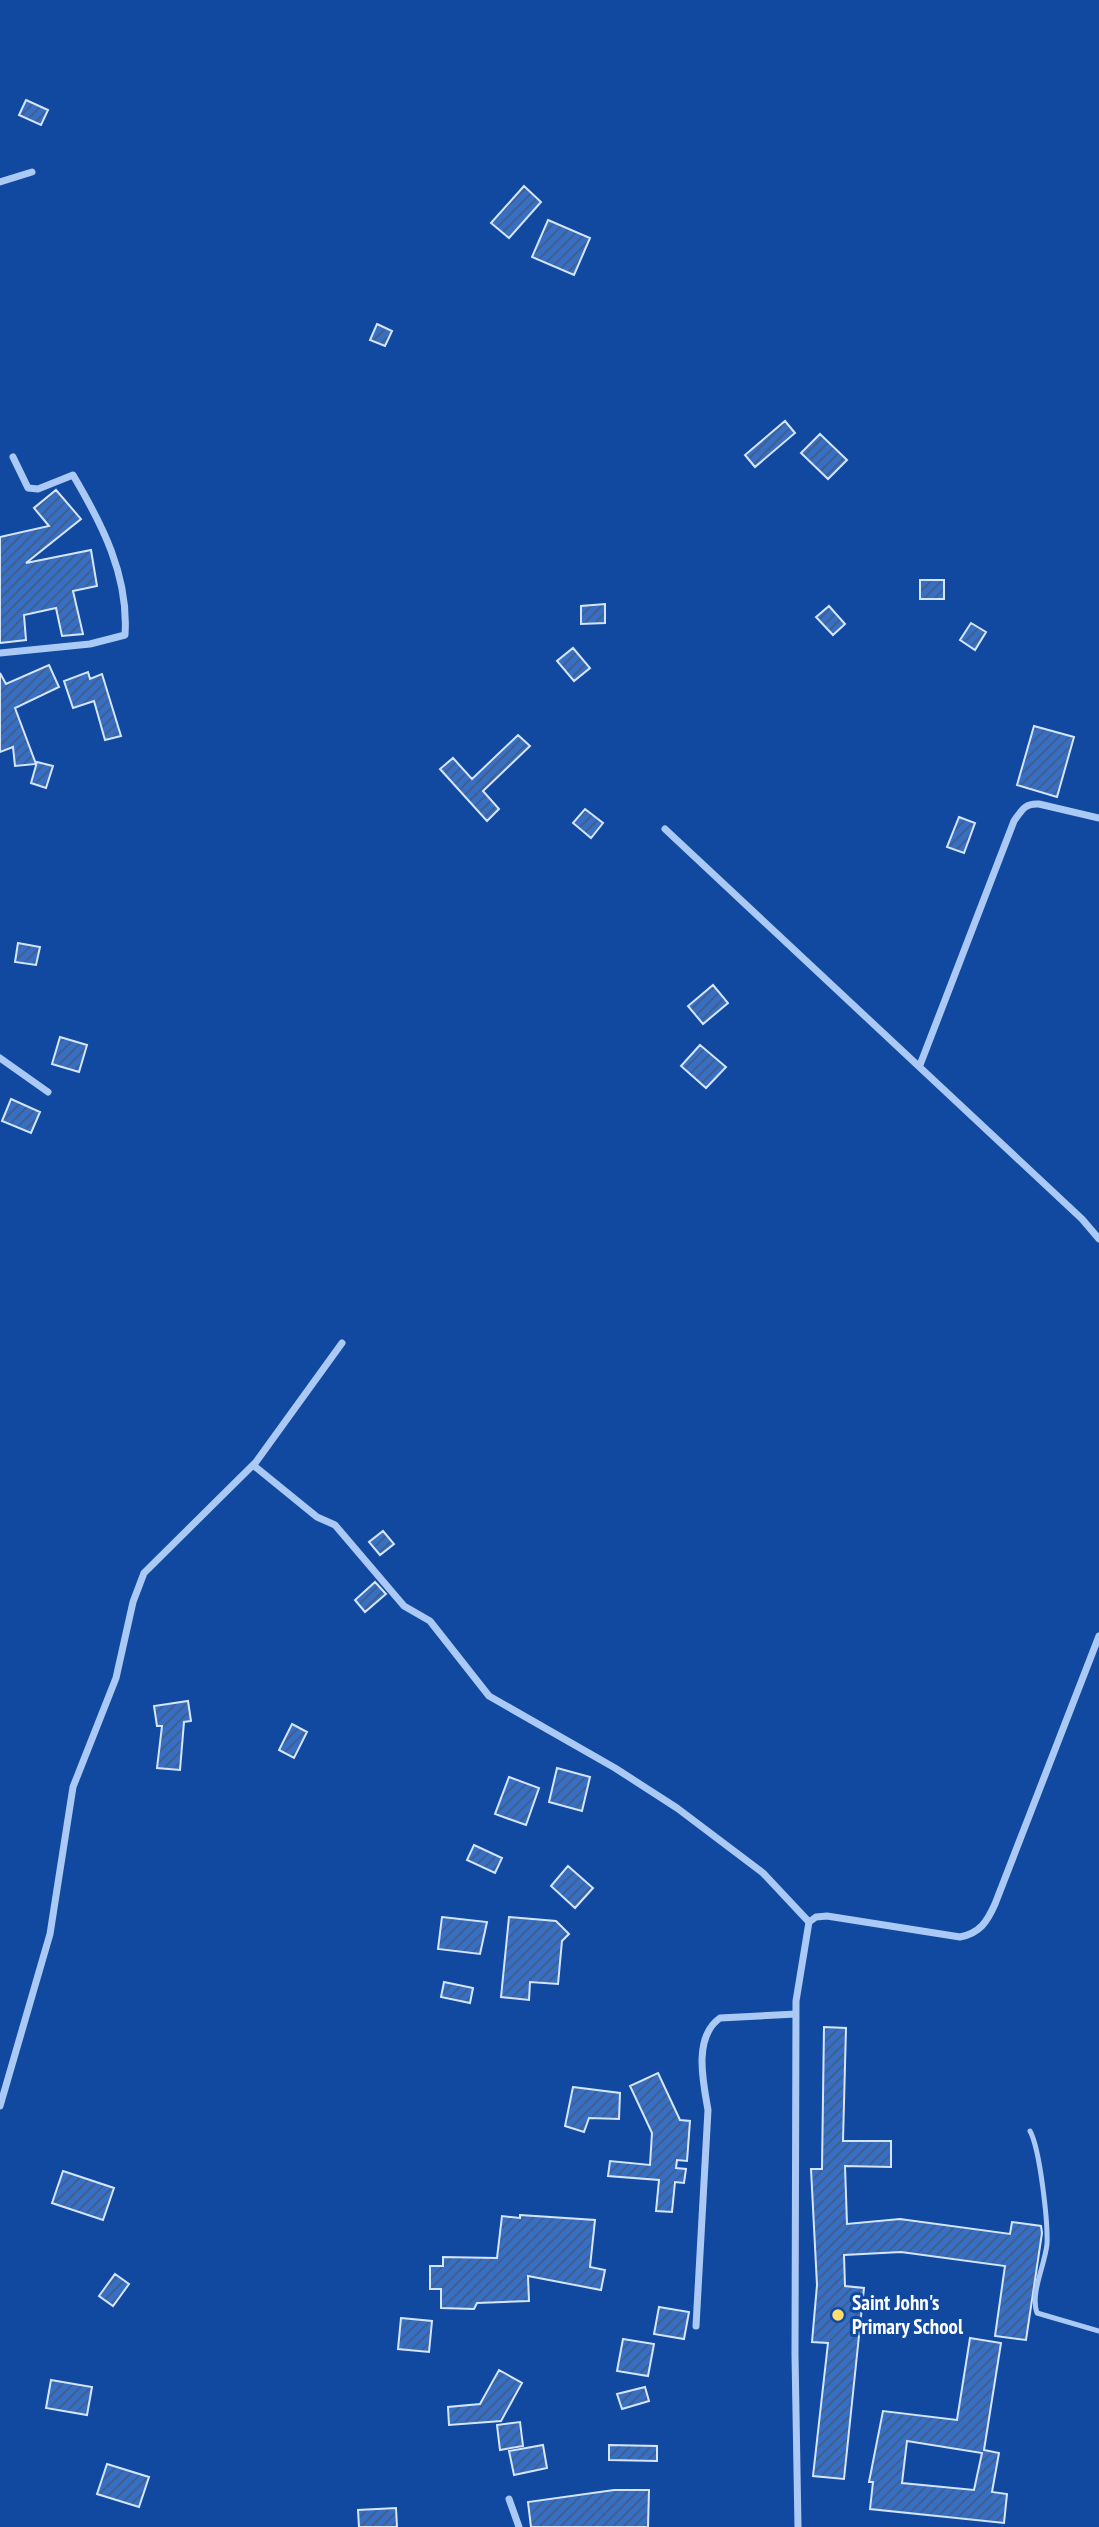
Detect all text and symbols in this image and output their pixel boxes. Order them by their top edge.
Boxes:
place label: Saint John's Primary School [852,2289,964,2340]
marker: Saint John's Primary School [830,2307,846,2323]

